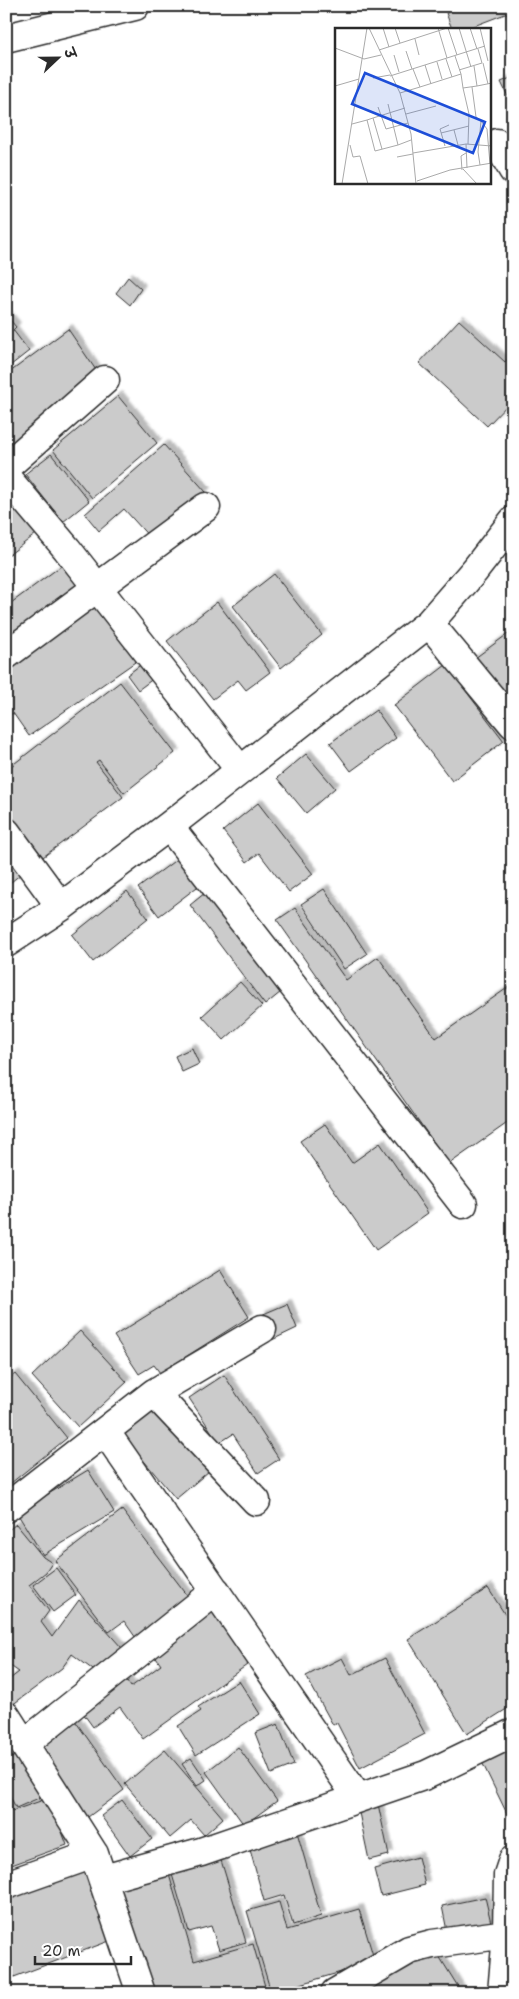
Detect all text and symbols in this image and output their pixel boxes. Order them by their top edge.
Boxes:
inset map [335,28,492,184]
north arrow [32,32,82,82]
text: उ [59,44,81,62]
scale bar [35,1934,131,1966]
text: 20 m [42,1941,81,1961]

